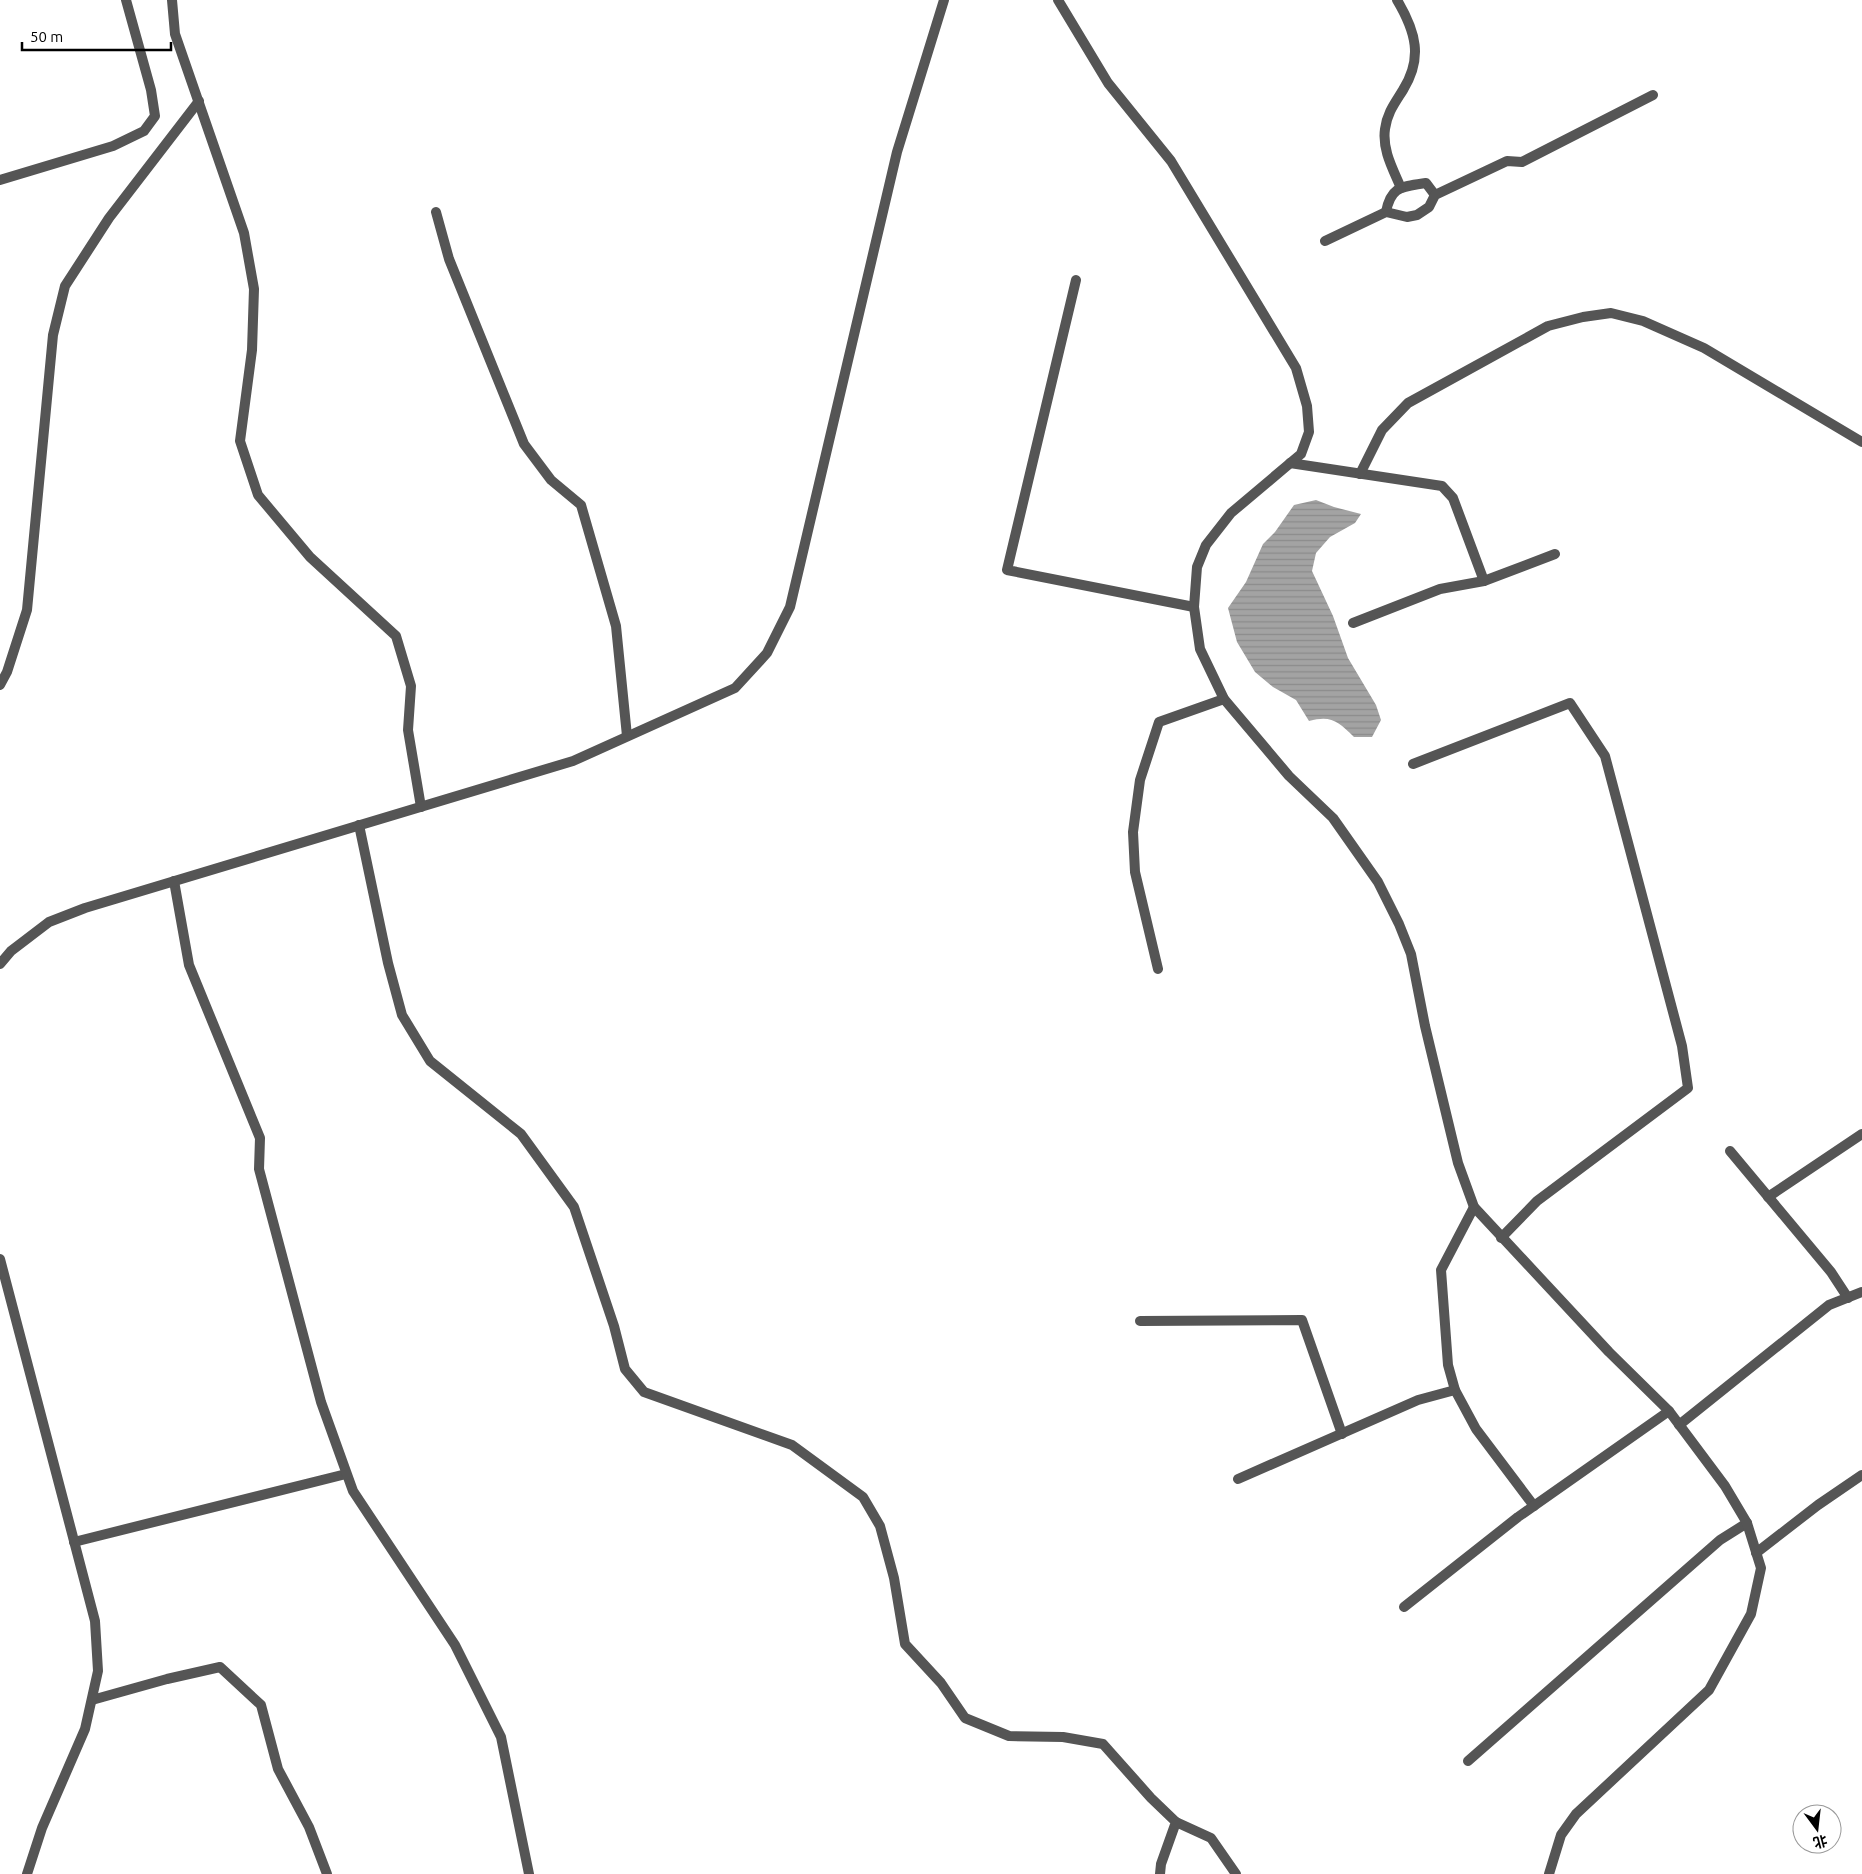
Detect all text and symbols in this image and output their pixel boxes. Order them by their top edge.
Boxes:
scale bar [22,20,171,52]
text: 50 m [30,28,63,45]
north arrow [1792,1804,1842,1854]
text: 北 [1812,1832,1829,1851]

